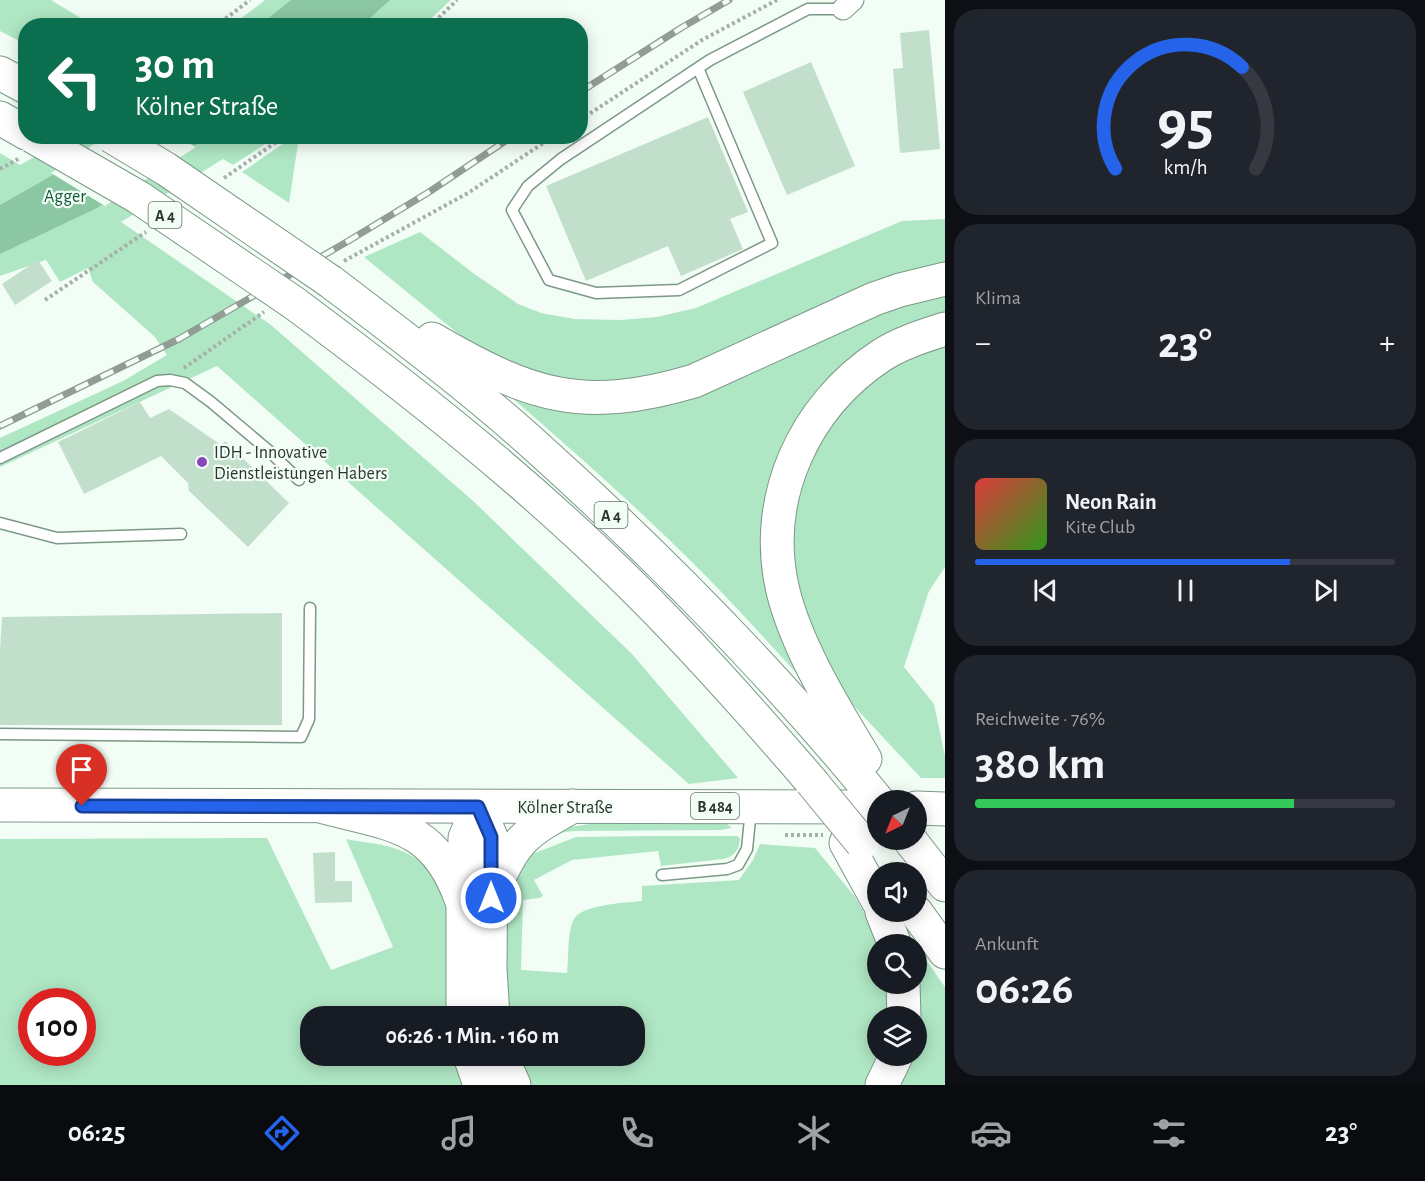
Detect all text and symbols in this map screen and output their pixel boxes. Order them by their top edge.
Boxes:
icon: left [36,42,114,120]
text: 30 m [135,44,215,86]
text: Kölner Straße [135,93,278,120]
text: 95 [1156,93,1214,155]
text: km/h [1163,157,1207,178]
park label: Agger [44,188,86,206]
road number: A 4 [148,202,182,228]
text: Klima [975,288,1021,308]
text: 23° [1158,321,1212,366]
text: − [975,327,991,360]
text: + [1379,327,1395,360]
place label: IDH - Innovative Dienstleistungen Habers [214,444,387,483]
marker: IDH - Innovative Dienstleistungen Habers [195,455,209,469]
text: Neon Rain [1065,491,1157,513]
road number: A 4 [594,502,628,528]
text: Kite Club [1065,517,1135,537]
icon: previous [1029,574,1062,607]
icon: pause [1169,574,1202,607]
icon: next [1309,574,1342,607]
text: Reichweite · 76% [975,709,1105,729]
text: 380 km [975,742,1105,787]
pin [56,744,107,806]
icon: arrive [65,753,98,786]
north arrow [867,790,927,850]
map controls [867,790,927,1066]
road number: B 484 [691,793,739,819]
street label: Kölner Straße [517,799,613,817]
button: sound [867,862,927,922]
position arrow [459,866,523,930]
button: search [867,934,927,994]
text: Ankunft [975,934,1039,954]
text: 06:26 [975,967,1073,1012]
speed limit sign: 100 [18,988,96,1066]
button: layers [867,1006,927,1066]
text: 06:26 · 1 Min. · 160 m [386,1025,559,1047]
icon: directions [261,1112,303,1154]
icon: music [438,1112,480,1154]
icon: phone [616,1112,658,1154]
icon: climate [793,1112,835,1154]
icon: car [970,1112,1012,1154]
icon: filters [1148,1112,1190,1154]
text: 06:25 [68,1119,125,1146]
text: 23° [1325,1119,1357,1146]

